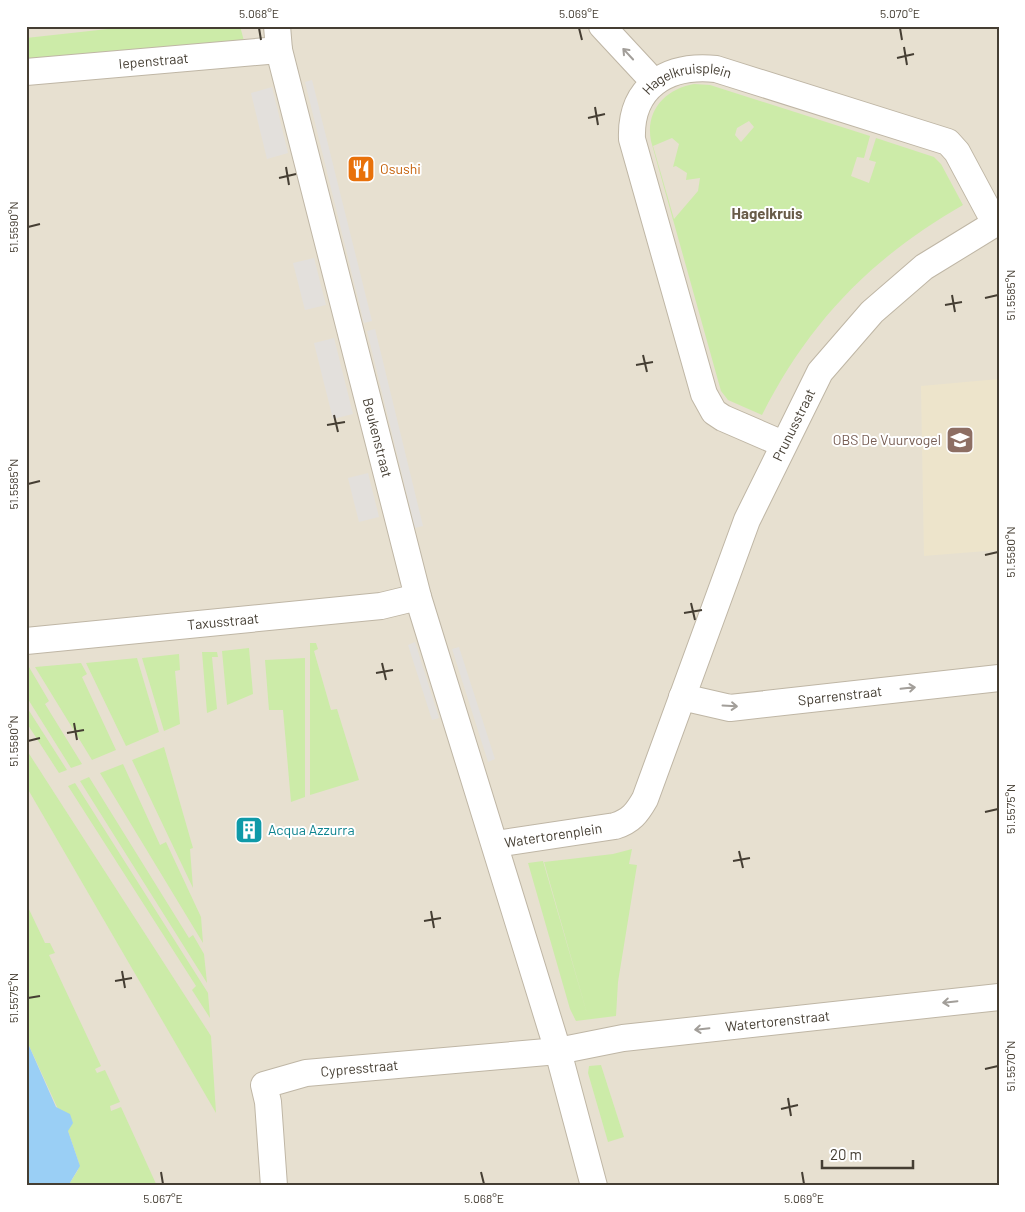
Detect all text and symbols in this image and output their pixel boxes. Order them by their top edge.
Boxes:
text: 5.068°E [239,6,279,20]
text: 5.069°E [559,6,599,20]
text: 5.070°E [880,6,920,20]
one-way arrow [622,48,634,61]
street label: Iepenstraat [118,49,189,72]
street label: Hagelkruisplein [638,59,734,98]
restaurant icon: Osushi [346,154,376,184]
place label: Osushi [380,160,421,177]
text: 51.5590°N [6,201,20,253]
district label: Hagelkruis [732,204,803,222]
text: 51.5585°N [1003,270,1017,320]
street label: Prunusstraat [768,386,818,464]
street label: Beukenstraat [360,396,396,479]
school or university icon: OBS De Vuurvogel [945,425,975,455]
place label: OBS De Vuurvogel [833,431,941,448]
text: 51.5585°N [6,459,20,509]
text: 51.5580°N [1003,526,1017,578]
street label: Taxusstraat [186,609,260,633]
street label: Sparrenstraat [797,682,883,708]
one-way arrow [900,683,916,693]
one-way arrow [721,702,737,711]
text: 51.5580°N [6,715,20,767]
text: 51.5575°N [1003,784,1017,834]
building icon: Acqua Azzurra [234,815,264,845]
street label: Watertorenplein [503,819,603,851]
place label: Acqua Azzurra [268,821,355,838]
text: 51.5575°N [6,973,20,1023]
one-way arrow [943,997,959,1007]
street label: Watertorenstraat [724,1007,831,1035]
one-way arrow [694,1024,710,1034]
text: 51.5570°N [1003,1041,1017,1091]
street label: Cypresstraat [320,1056,399,1080]
scale bar [822,1137,914,1169]
text: 20 m [830,1145,862,1163]
text: 5.067°E [143,1191,183,1205]
text: 5.068°E [464,1191,504,1205]
text: 5.069°E [784,1191,824,1205]

